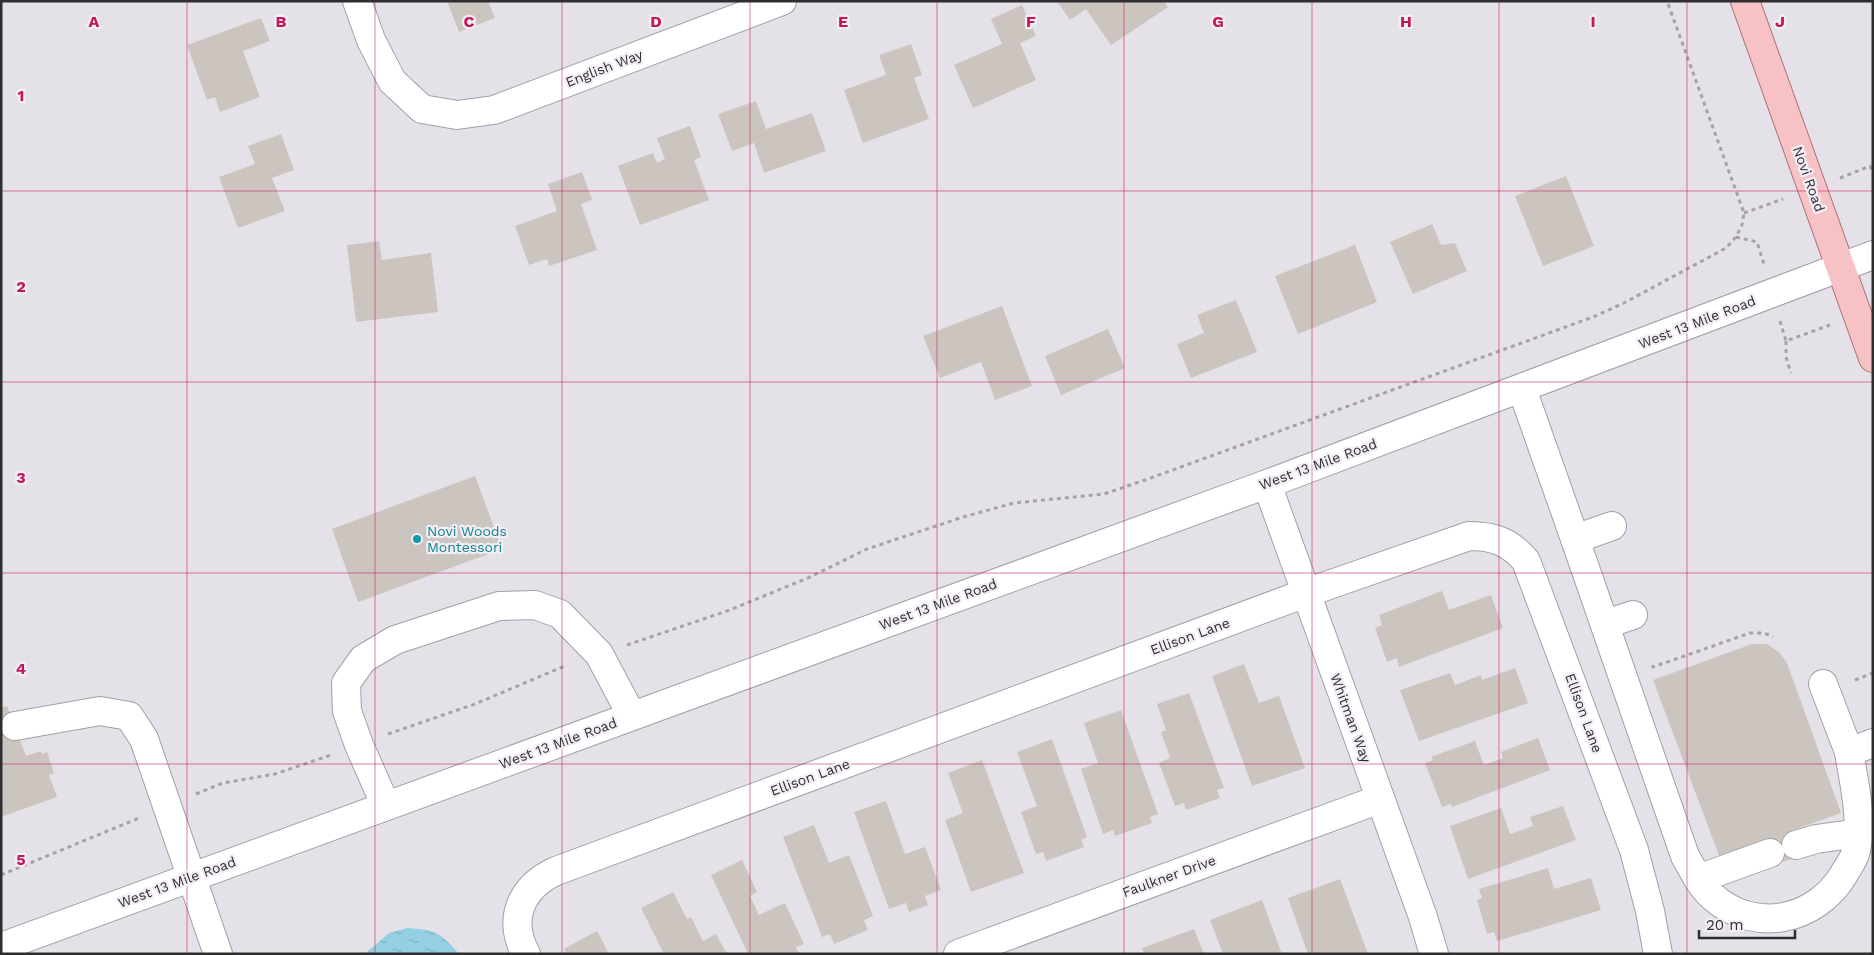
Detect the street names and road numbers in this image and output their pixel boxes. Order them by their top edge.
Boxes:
street label: English Way [563,46,645,90]
street label: Novi Road [1790,144,1828,214]
street label: West 13 Mile Road [1636,292,1758,352]
street label: West 13 Mile Road [1257,435,1379,493]
street label: West 13 Mile Road [877,575,999,633]
street label: Ellison Lane [1148,614,1232,658]
street label: Whitman Way [1327,671,1375,765]
street label: Ellison Lane [1562,671,1606,755]
street label: West 13 Mile Road [497,714,619,772]
street label: Ellison Lane [768,755,852,799]
street label: Faulkner Drive [1120,852,1218,900]
street label: West 13 Mile Road [116,853,238,911]

